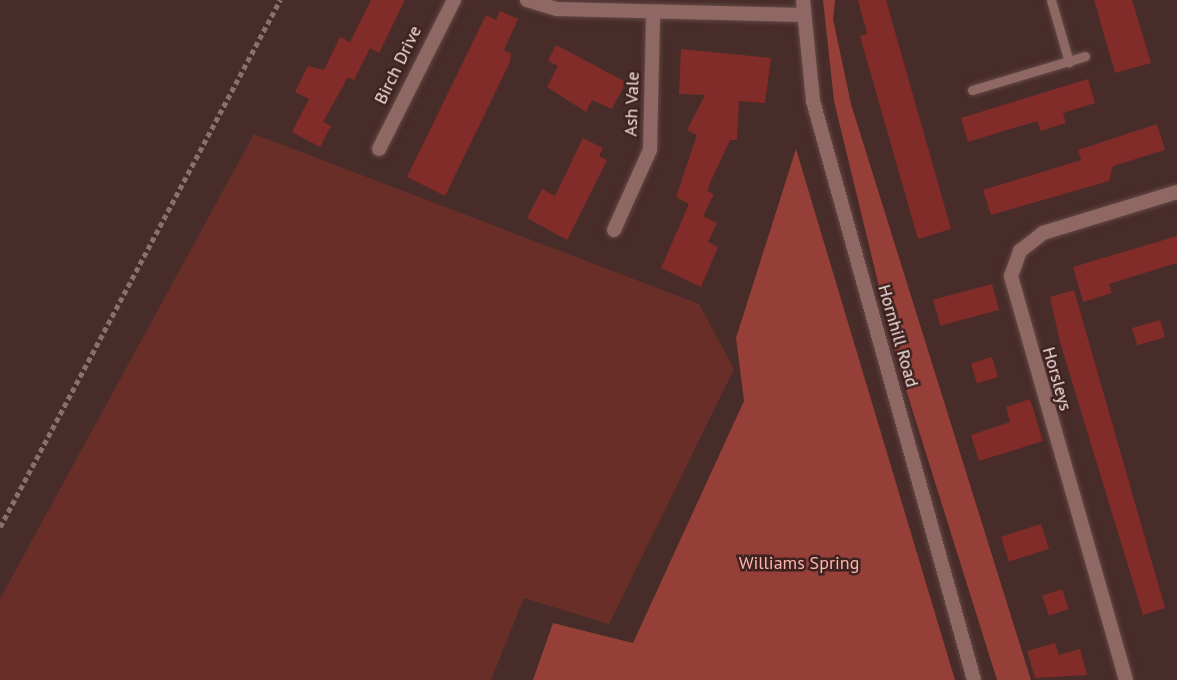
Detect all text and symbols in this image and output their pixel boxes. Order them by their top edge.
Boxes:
street label: Birch Drive [370,22,426,108]
street label: Ash Vale [620,71,644,137]
street label: Hornhill Road [873,282,923,390]
street label: Horsleys [1038,345,1076,413]
park label: Williams Spring [739,552,859,574]

